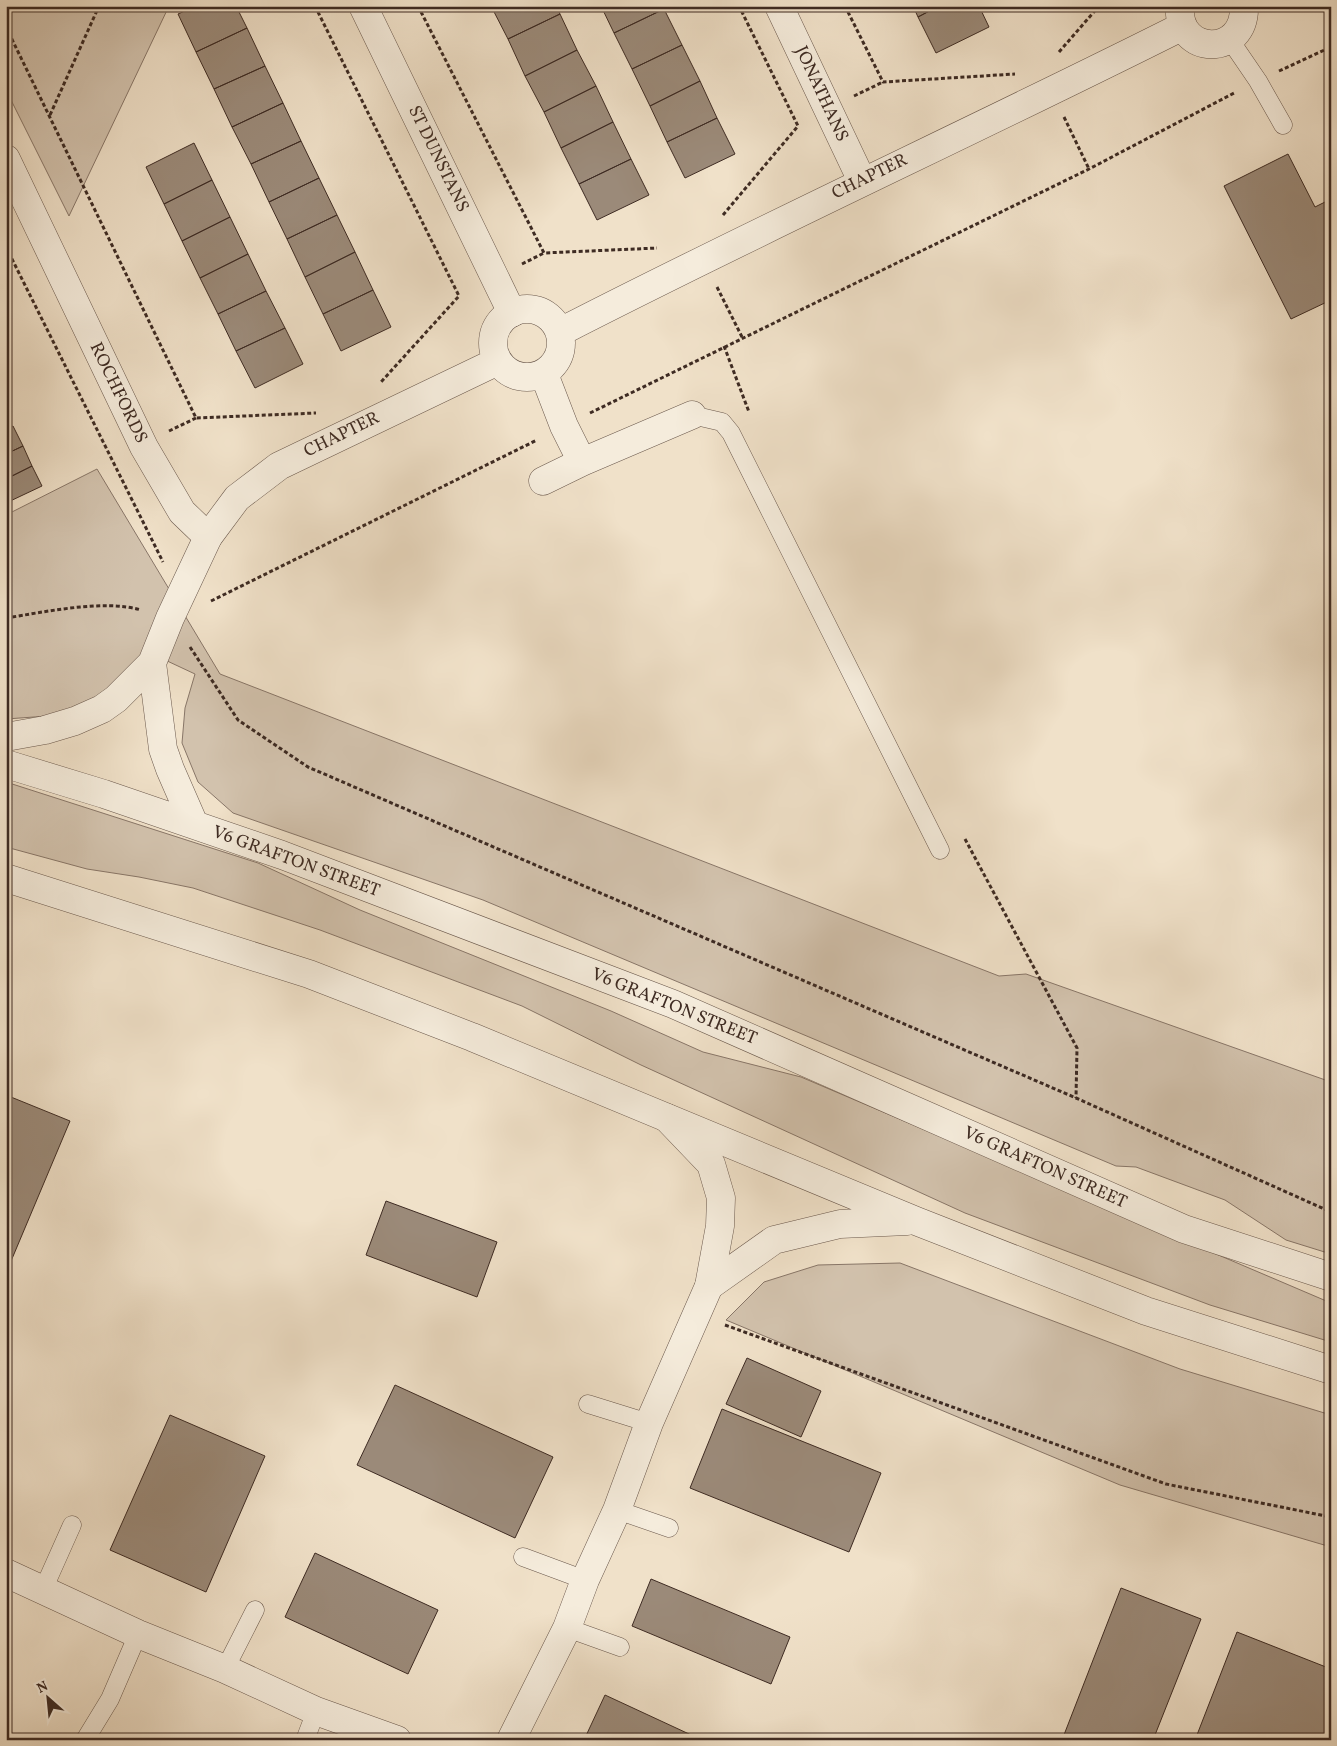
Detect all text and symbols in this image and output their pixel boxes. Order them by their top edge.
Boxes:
street label: JONATHANS [788,42,854,146]
street label: ST DUNSTANS [401,101,475,217]
street label: CHAPTER [828,148,912,206]
street label: ROCHFORDS [83,338,153,448]
street label: CHAPTER [300,406,384,464]
street label: V6 GRAFTON STREET [209,820,384,904]
street label: V6 GRAFTON STREET [587,962,761,1052]
street label: V6 GRAFTON STREET [959,1121,1131,1216]
north arrow [22,1674,72,1724]
text: N [34,1677,52,1699]

